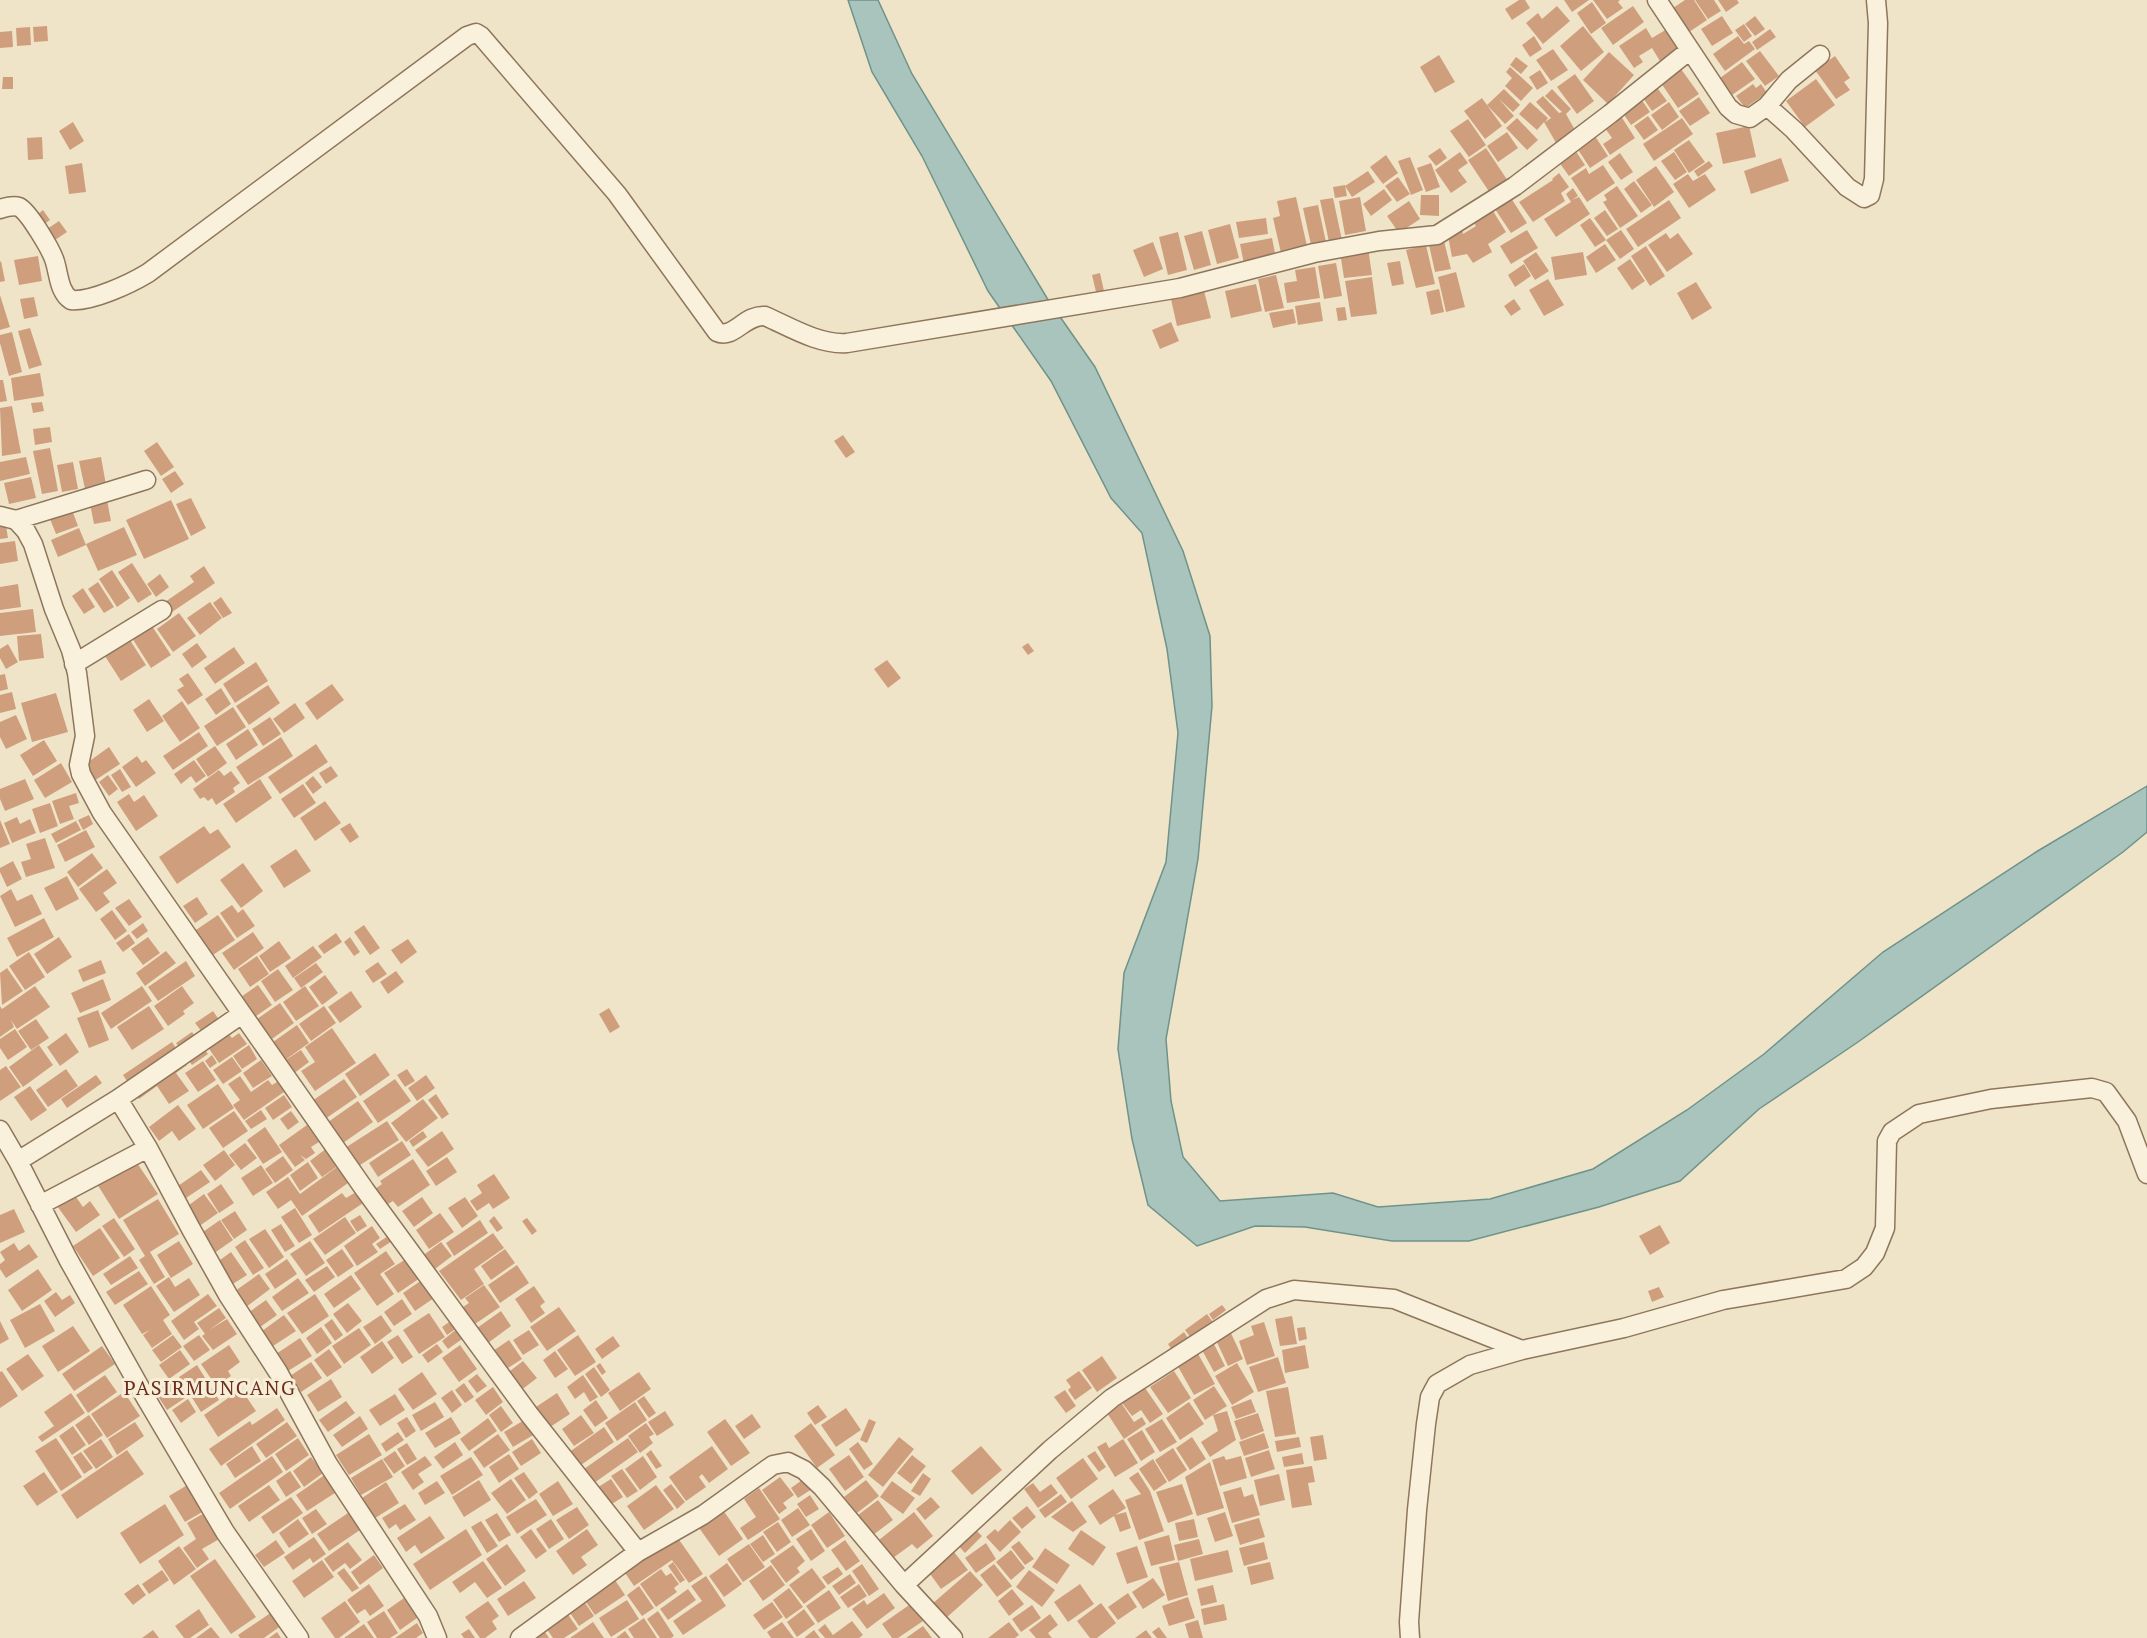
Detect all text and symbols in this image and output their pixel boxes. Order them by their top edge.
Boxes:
district label: PASIRMUNCANG [124,1374,296,1401]

